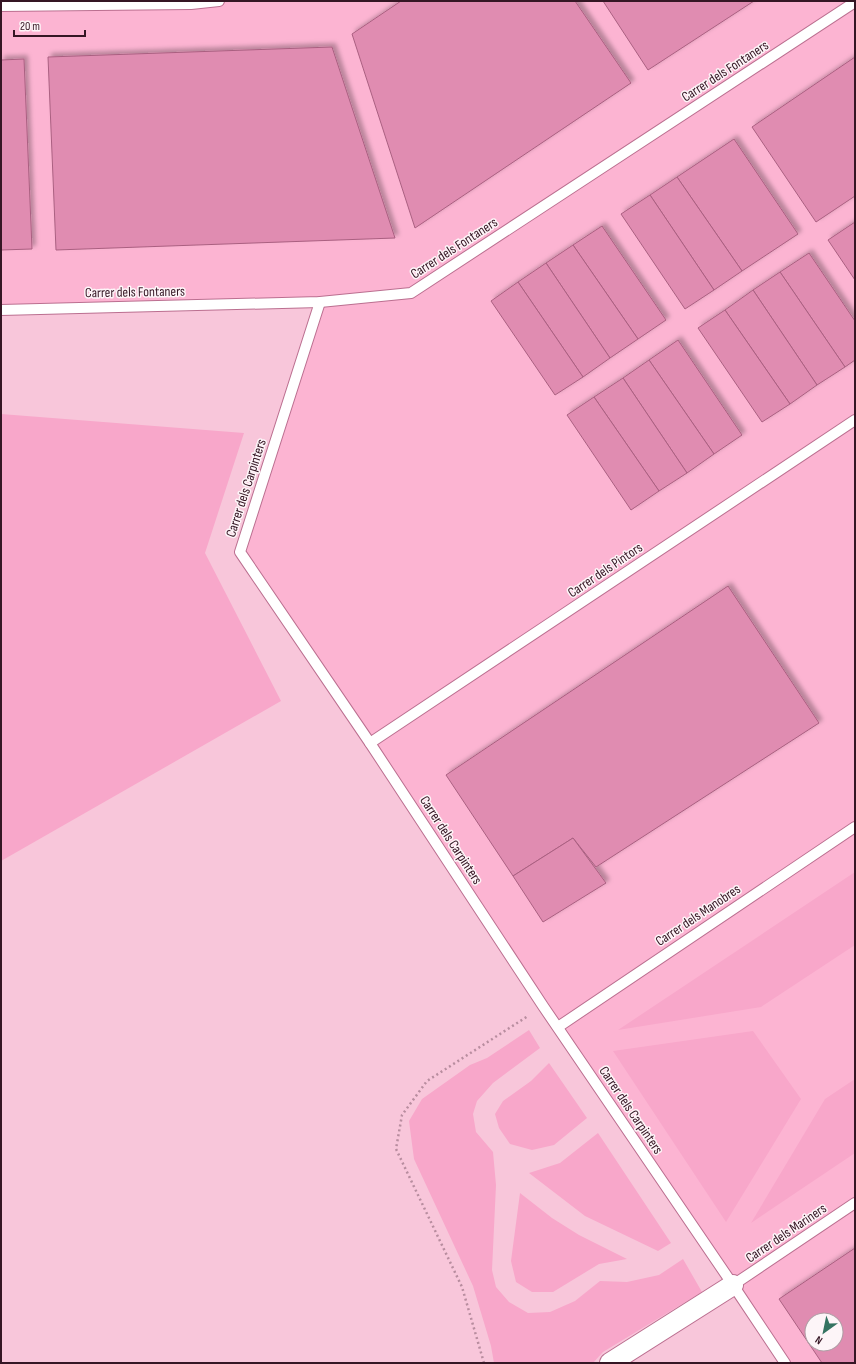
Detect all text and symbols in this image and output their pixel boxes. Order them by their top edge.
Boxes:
scale bar [14,12,85,38]
text: 20 m [20,19,40,34]
street label: Carrer dels Fontaners [678,37,772,105]
street label: Carrer dels Fontaners [407,214,501,282]
street label: Carrer dels Fontaners [85,283,185,301]
street label: Carrer dels Carpinters [222,437,270,539]
street label: Carrer dels Pintors [564,539,646,601]
street label: Carrer dels Carpinters [416,793,486,887]
street label: Carrer dels Manobres [652,880,744,950]
street label: Carrer dels Carpinters [595,1063,667,1157]
street label: Carrer dels Mariners [742,1200,830,1266]
north arrow [804,1312,844,1352]
text: N [813,1333,825,1347]

